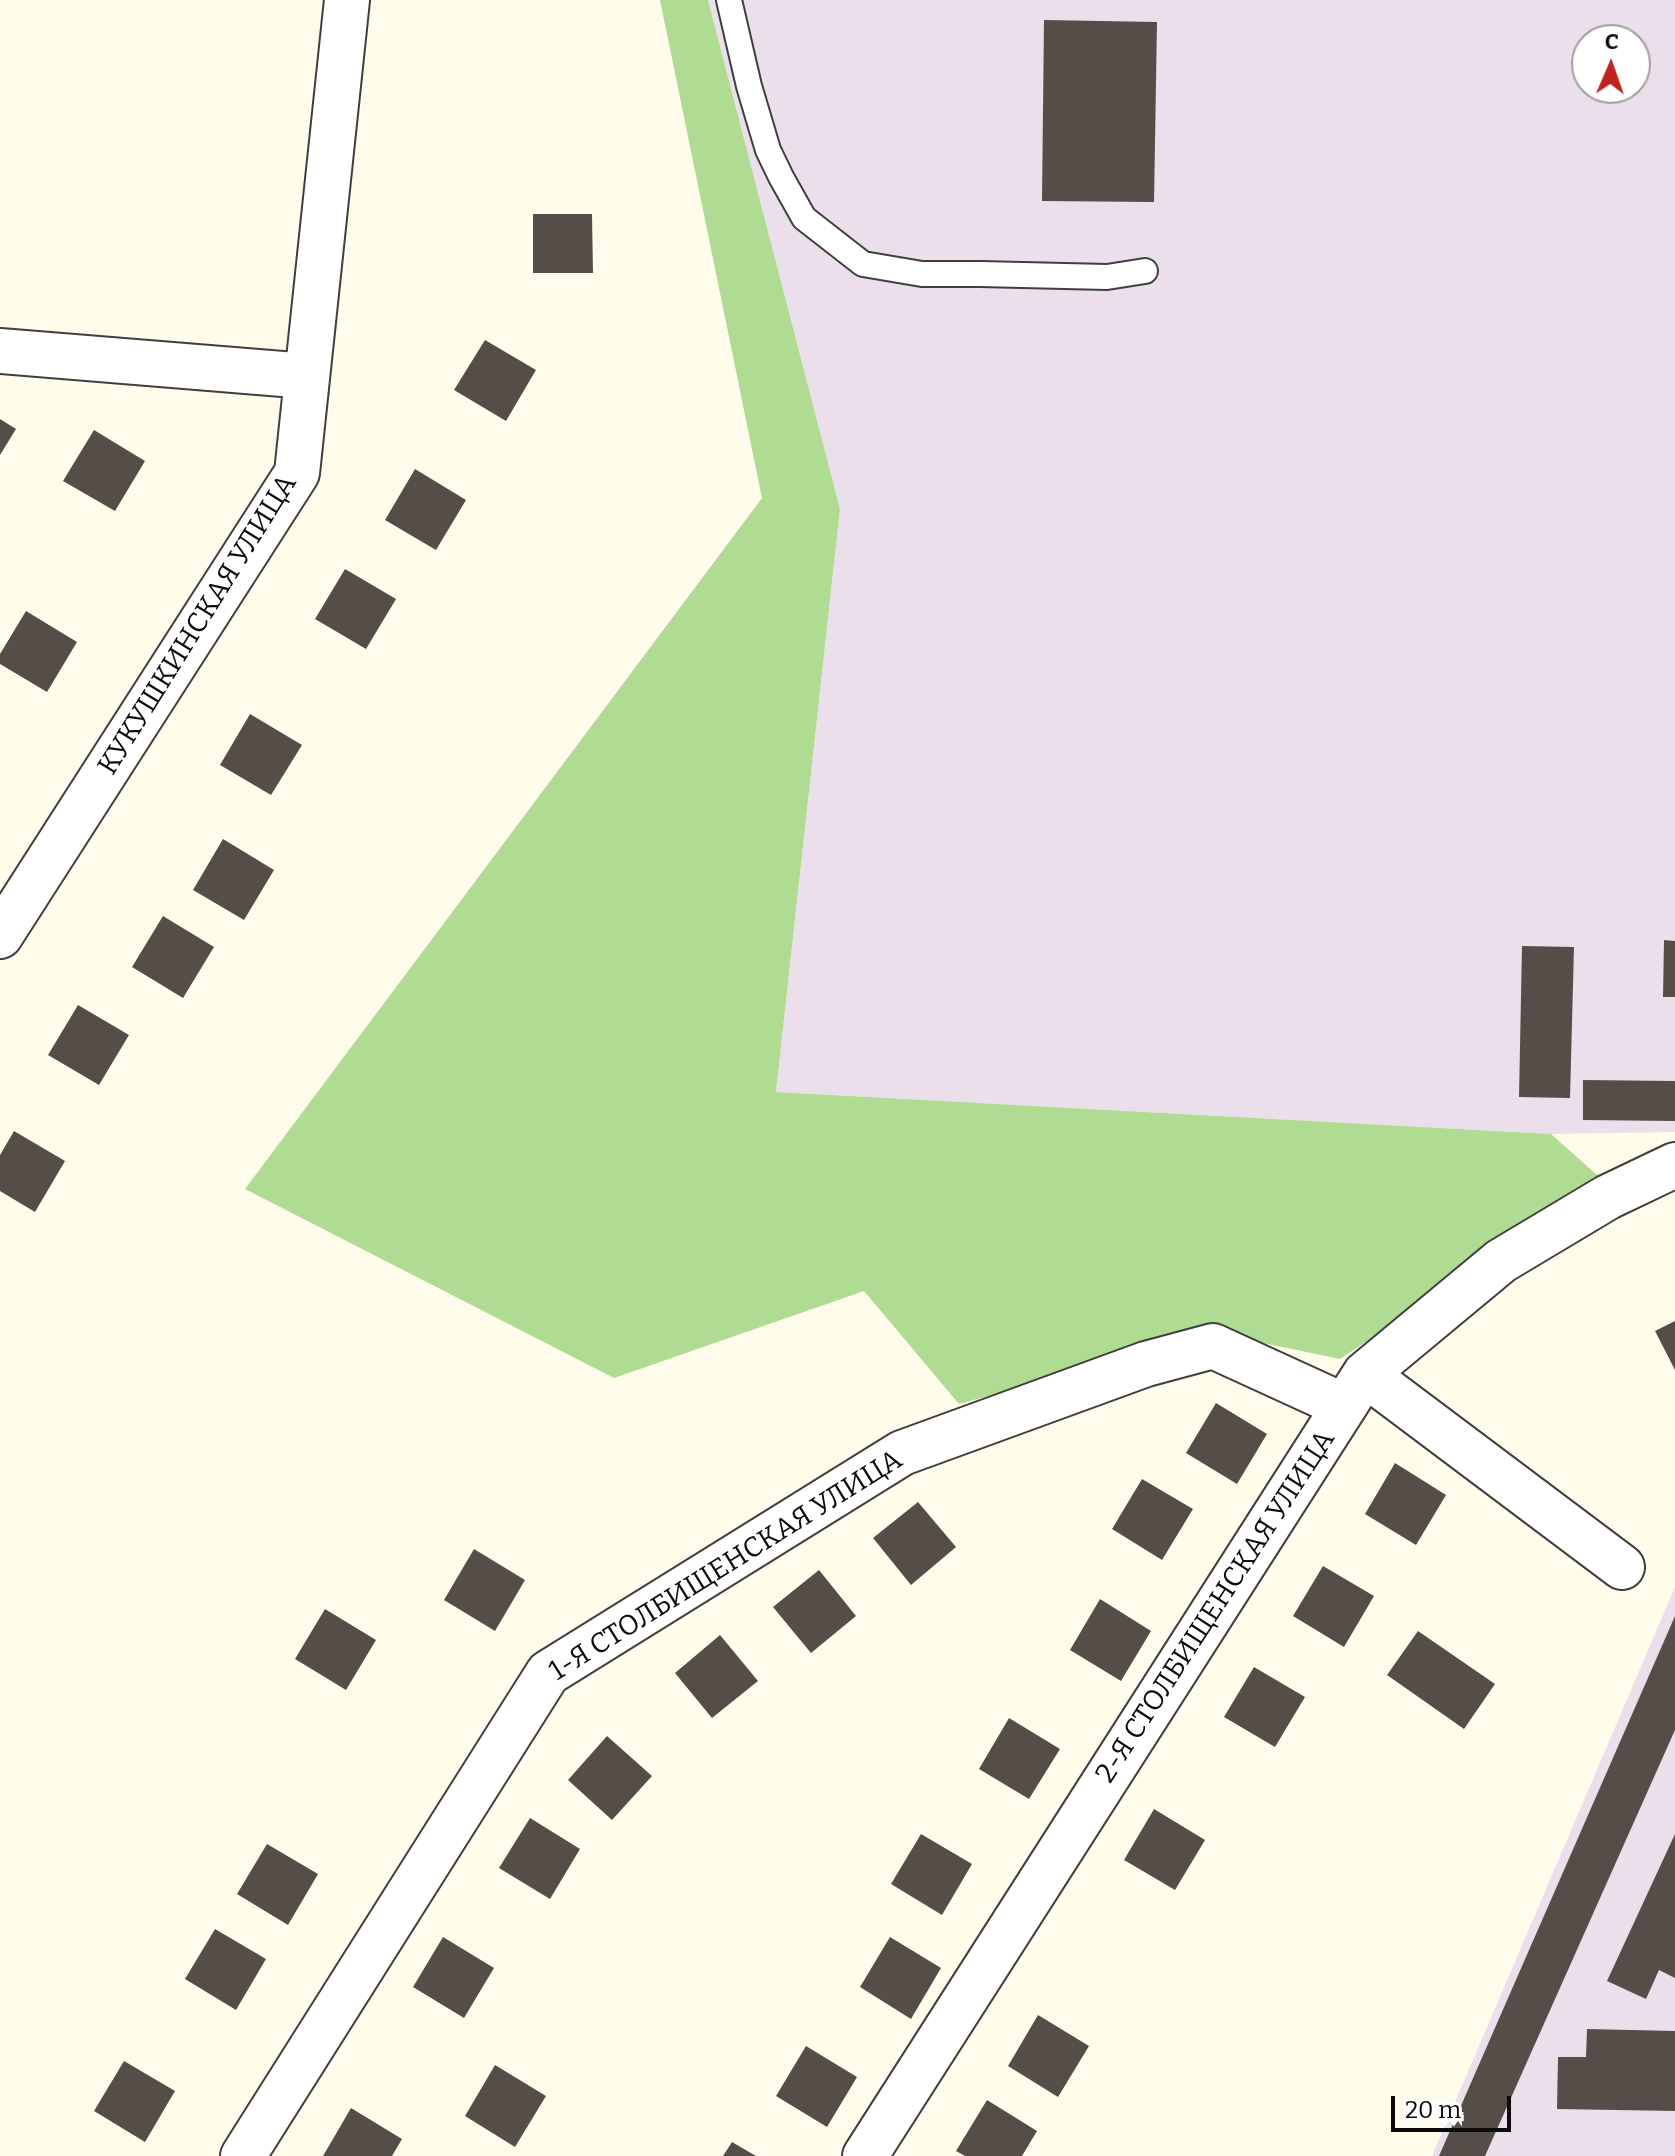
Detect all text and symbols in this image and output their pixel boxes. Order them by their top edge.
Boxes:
north arrow [1571,24,1651,104]
text: С [1604,28,1619,55]
street label: КУКУШКИНСКАЯ УЛИЦА [92,469,304,781]
street label: 2-Я СТОЛБИЩЕНСКАЯ УЛИЦА [1089,1425,1343,1789]
street label: 1-Я СТОЛБИЩЕНСКАЯ УЛИЦА [543,1443,909,1689]
scale bar [1395,2080,1515,2130]
text: 20 m [1405,2096,1461,2124]

